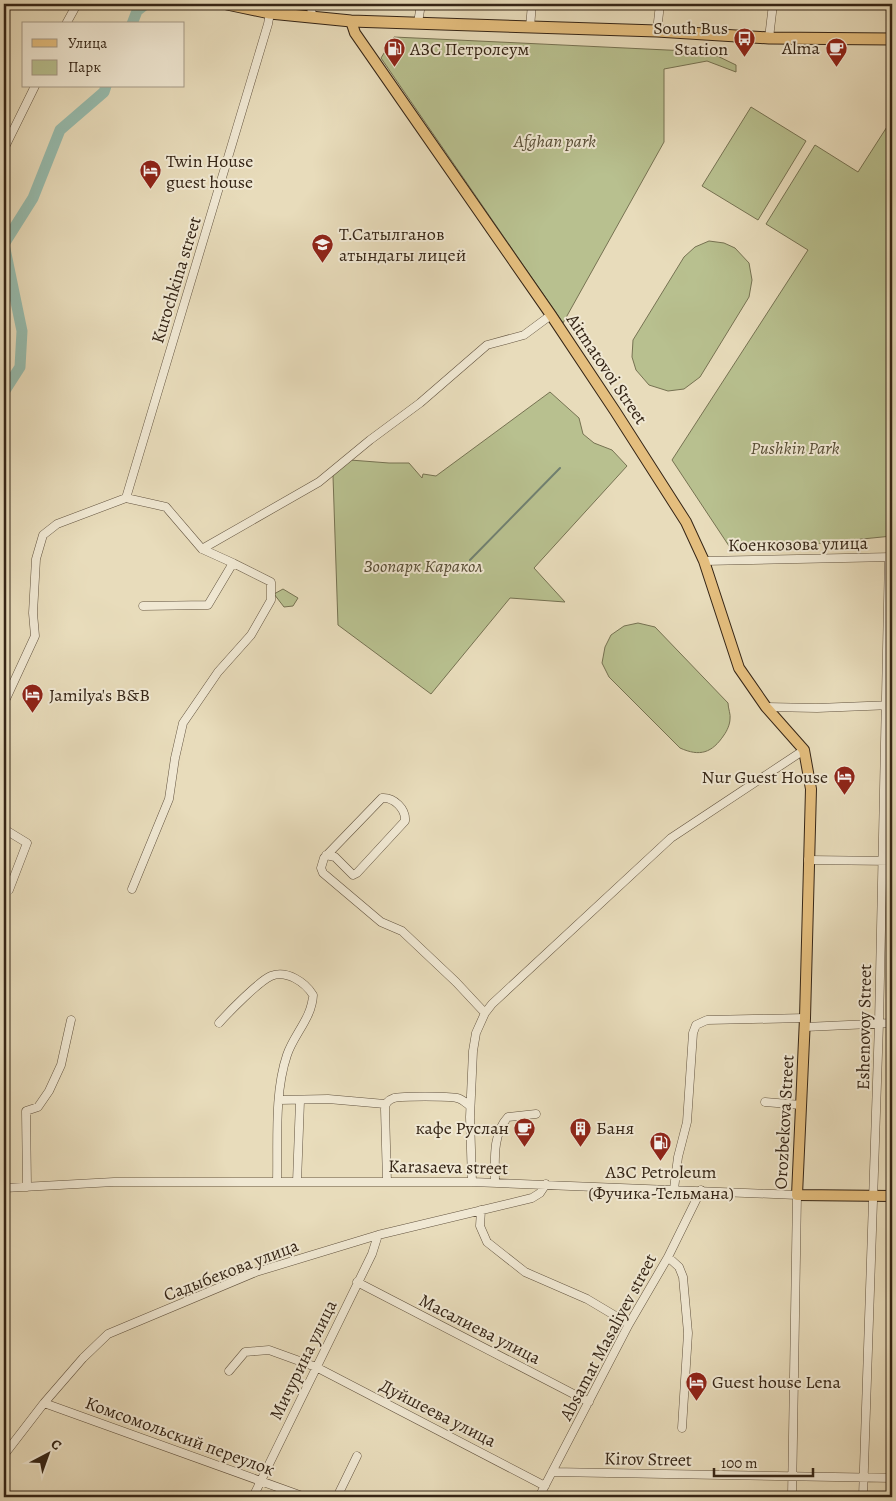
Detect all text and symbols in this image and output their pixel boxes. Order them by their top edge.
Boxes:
place label: South Bus Station [653,16,728,61]
legend [22,22,185,88]
bus stop icon: South Bus Station [732,26,756,57]
text: Улица [68,33,107,53]
place label: Alma [781,36,821,60]
cafe icon: Alma [824,36,848,67]
fuel station icon: АЗС Петролеум [382,37,406,68]
place label: АЗС Петролеум [409,37,529,61]
text: Парк [68,57,101,77]
park label: Afghan park [513,129,596,153]
place label: Twin House guest house [166,149,253,194]
hotel icon: Twin House guest house [138,159,162,190]
street label: Kurochkina street [145,214,207,346]
place label: Т.Сатылганов атындагы лицей [339,222,466,267]
school or university icon: Т.Сатылганов атындагы лицей [311,232,335,263]
street label: Aitmatovoi Street [560,308,653,429]
park label: Pushkin Park [750,436,840,460]
street label: Коенкозова улица [728,531,869,557]
park label: Зоопарк Каракол [364,554,482,578]
hotel icon: Jamilya's B&B [21,683,45,714]
place label: Jamilya's B&B [49,683,150,707]
place label: Nur Guest House [701,765,828,789]
hotel icon: Nur Guest House [832,765,856,796]
street label: Eshenovoy Street [851,964,877,1090]
street label: Orozbekova Street [768,1054,800,1190]
place label: кафе Руслан [416,1116,509,1140]
cafe icon: кафе Руслан [513,1116,537,1147]
building icon: Баня [568,1116,592,1147]
place label: Баня [596,1116,634,1140]
fuel station icon: АЗС Petroleum (Фучика-Тельмана) [649,1130,673,1161]
street label: Karasaeva street [388,1154,508,1180]
place label: АЗС Petroleum (Фучика-Тельмана) [588,1160,734,1205]
street label: Садыбекова улица [160,1233,302,1307]
street label: Absamat Masaliyev street [553,1249,662,1425]
street label: Масалиева улица [415,1288,545,1370]
street label: Мичурина улица [264,1295,343,1424]
hotel icon: Guest house Lena [684,1370,708,1401]
place label: Guest house Lena [712,1370,841,1394]
street label: Дуйшеева улица [376,1373,501,1453]
street label: Комсомольский переулок [82,1390,278,1482]
north arrow [22,1428,72,1478]
text: С [47,1435,66,1455]
street label: Kirov Street [604,1446,692,1472]
scale bar [714,1446,812,1478]
text: 100 m [721,1453,758,1473]

